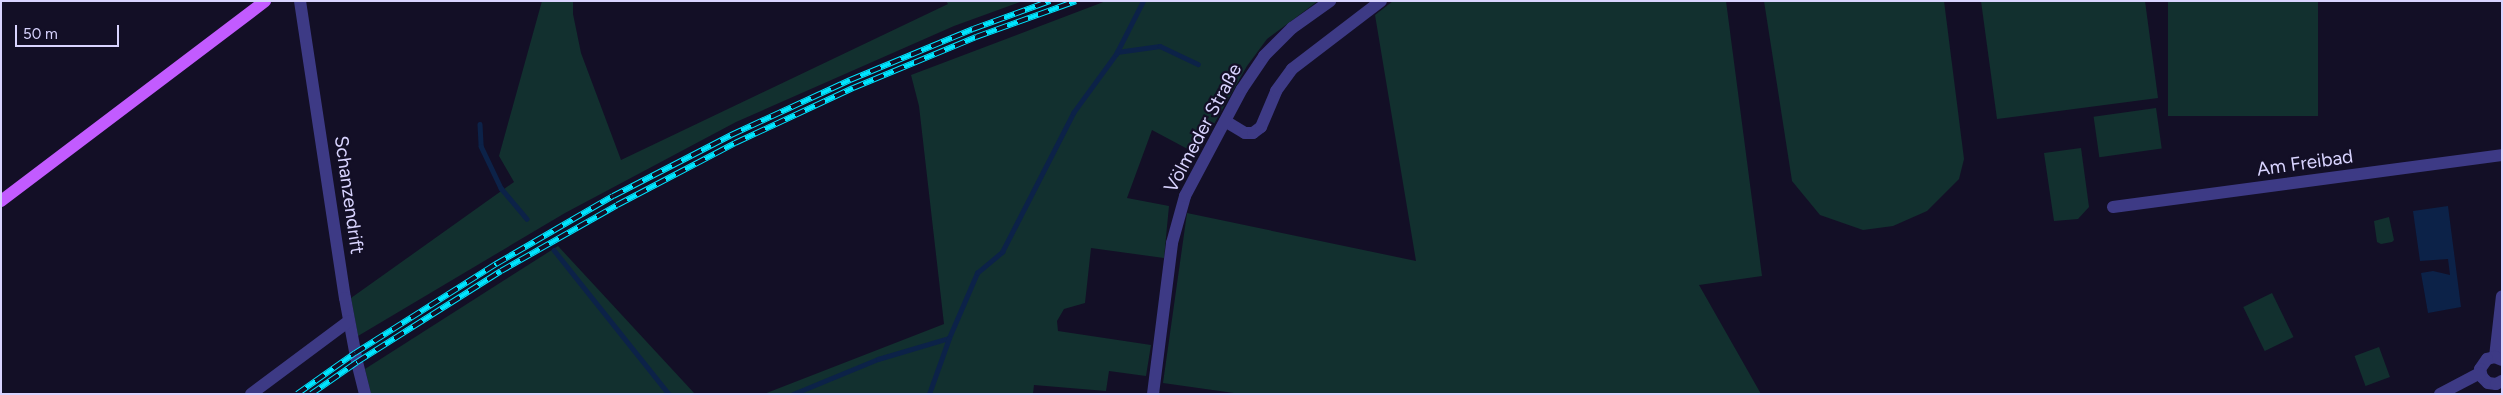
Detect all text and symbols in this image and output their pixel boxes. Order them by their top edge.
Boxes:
scale bar [18,15,121,47]
text: 50 m [23,25,58,43]
street label: Völmeder Straße [1159,60,1247,196]
street label: Schanzendrift [329,134,369,256]
street label: Am Freibad [2255,145,2355,181]

